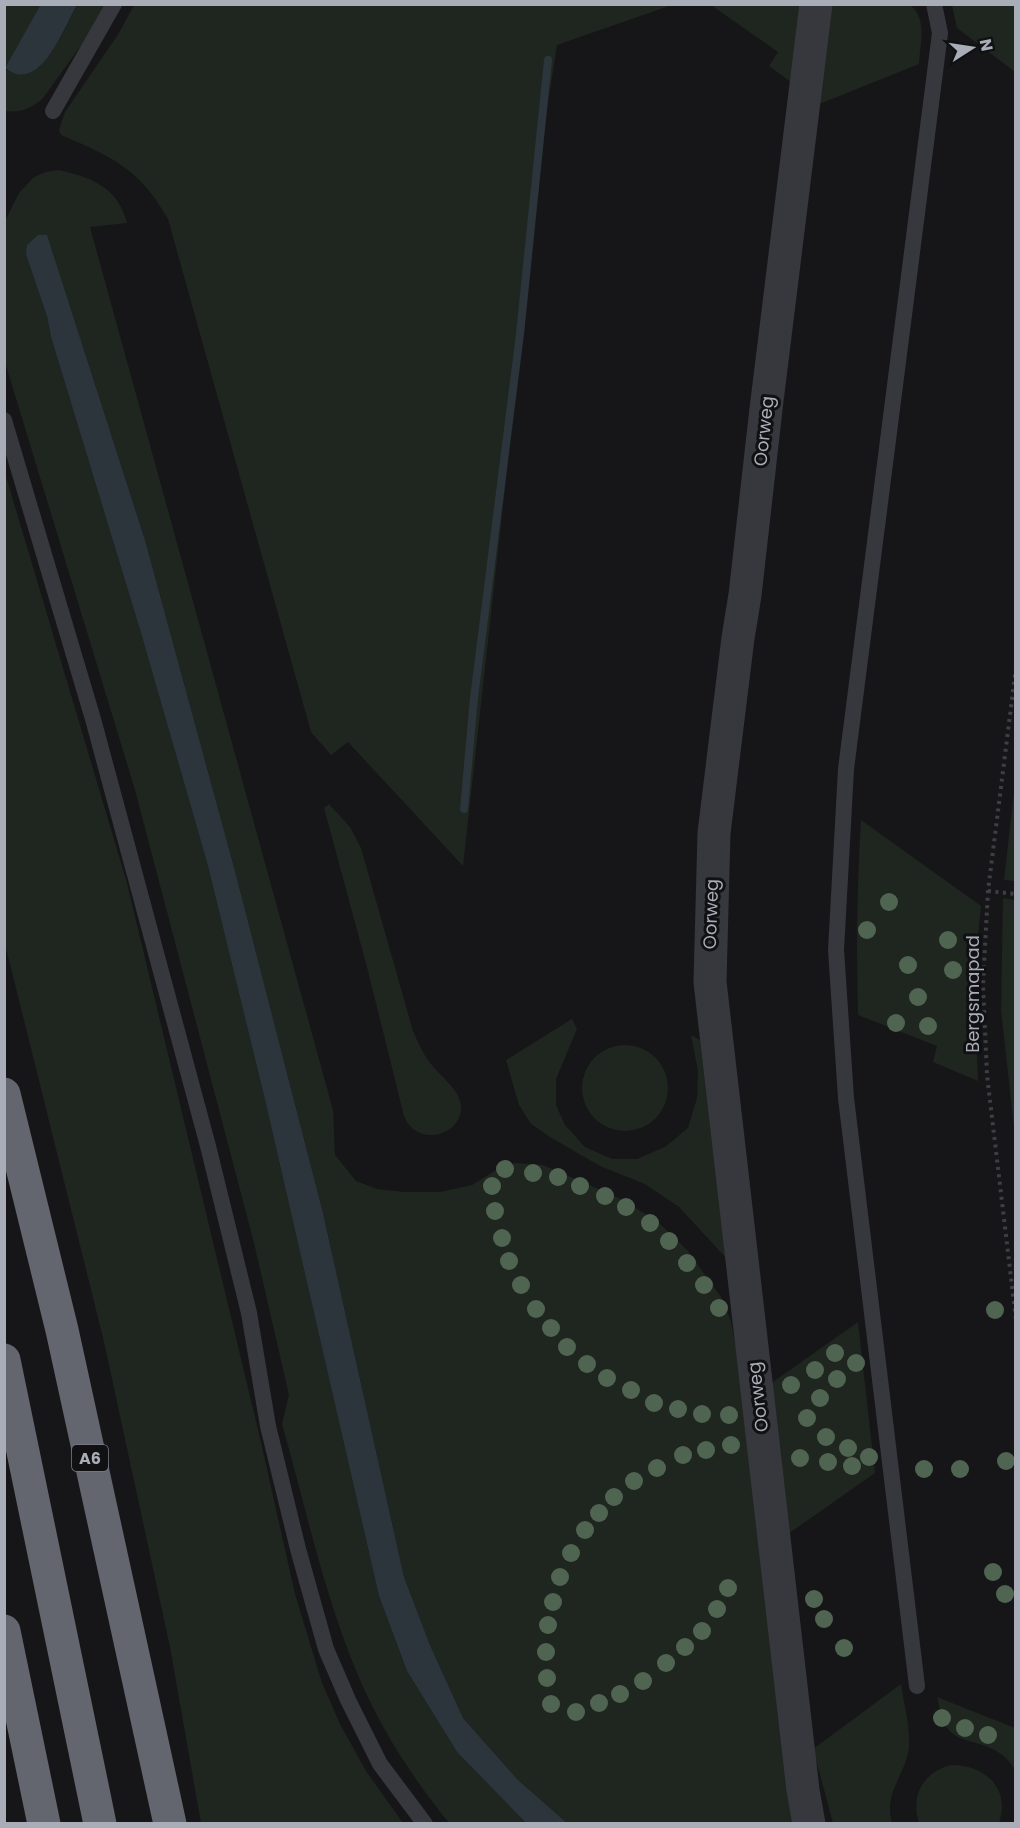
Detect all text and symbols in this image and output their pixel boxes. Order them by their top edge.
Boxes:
north arrow [942,18,1002,78]
text: N [974,37,999,53]
street label: Oorweg [747,395,780,467]
street label: Oorweg [697,878,724,950]
street label: Bergsmapad [960,935,985,1053]
street label: Oorweg [741,1361,774,1434]
road number: A6 [72,1445,108,1471]

